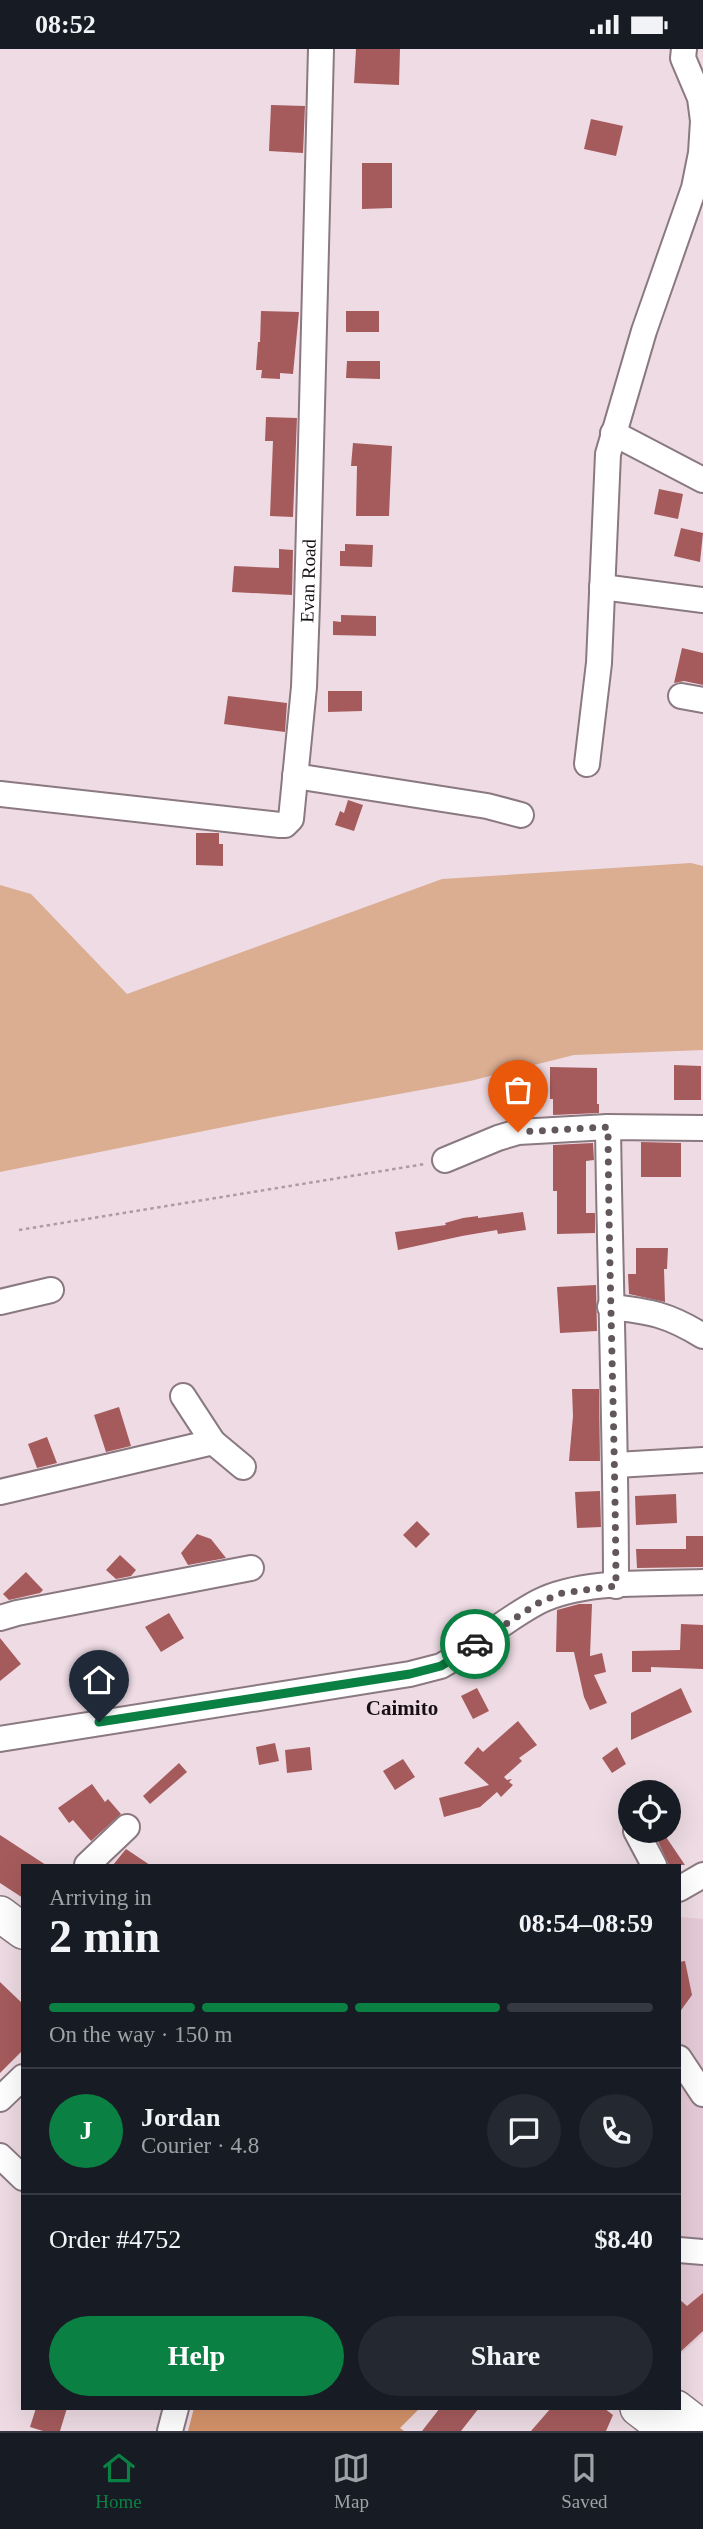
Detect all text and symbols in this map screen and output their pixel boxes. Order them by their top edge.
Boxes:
text: 08:52 [35,10,96,39]
street label: Evan Road [296,538,319,623]
pin [488,1060,548,1132]
icon: bag [499,1071,537,1109]
courier [440,1609,510,1679]
icon: car [456,1625,494,1663]
pin [69,1650,129,1722]
icon: home [80,1661,118,1699]
district label: Caimito [366,1696,438,1720]
map controls [618,1780,681,1843]
button: locate [618,1780,681,1843]
text: Arriving in [49,1885,152,1910]
text: 08:54–08:59 [519,1909,653,1938]
text: 2 min [49,1911,160,1962]
text: On the way · 150 m [49,2022,232,2047]
button: chat [487,2094,561,2168]
button: phone [579,2094,653,2168]
text: Jordan [141,2103,220,2132]
text: J [80,2116,93,2145]
text: Courier · 4.8 [141,2133,259,2158]
text: Order #4752 [49,2225,181,2254]
text: $8.40 [595,2225,653,2254]
button: Help [49,2316,344,2396]
button: Share [358,2316,653,2396]
tab: Home [95,2449,142,2513]
tab: Map [332,2449,370,2513]
tab: Saved [561,2449,608,2513]

